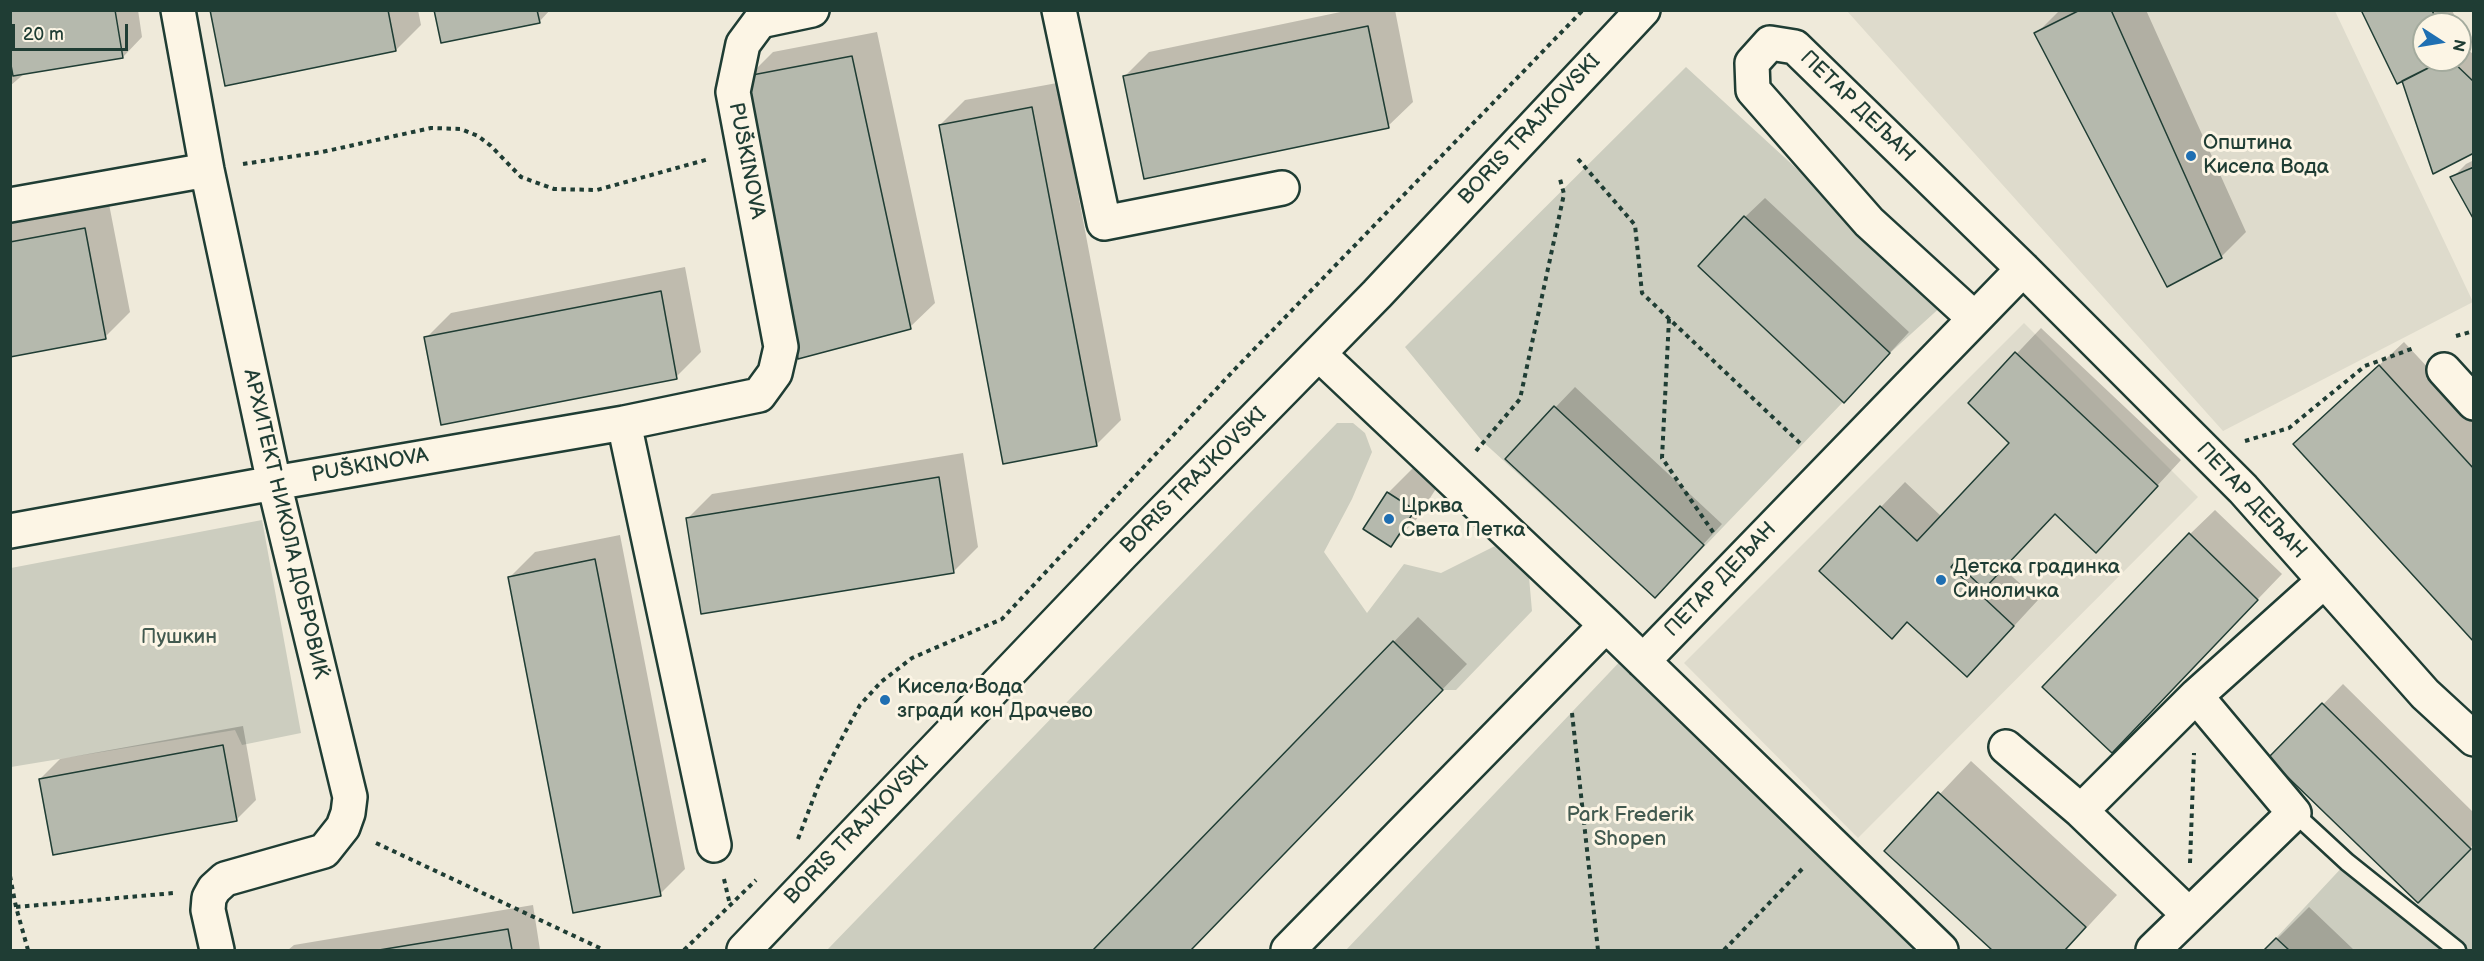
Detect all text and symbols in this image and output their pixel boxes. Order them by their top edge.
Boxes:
scale bar [15,12,130,50]
north arrow [2412,12,2472,72]
text: 20 m [23,24,64,45]
text: N [2448,38,2469,53]
street label: ПЕТАР ДЕЉАН [1794,46,1920,168]
street label: BORIS TRAJKOVSKI [1454,50,1606,210]
street label: PUŠKINOVA [722,101,770,221]
place label: Општина Кисела Вода [2203,131,2329,181]
marker: Општина Кисела Вода [2184,149,2198,163]
street label: АРХИТЕКТ НИКОЛА ДОБРОВИЌ [237,367,333,681]
street label: BORIS TRAJKOVSKI [1116,403,1272,559]
street label: ПЕТАР ДЕЉАН [2191,438,2311,564]
street label: PUŠKINOVA [310,443,430,489]
place label: Црква Света Петка [1401,494,1526,544]
marker: Црква Света Петка [1382,512,1396,526]
street label: ПЕТАР ДЕЉАН [1660,517,1782,643]
place label: Детска градинка Синоличка [1953,555,2120,605]
marker: Детска градинка Синоличка [1934,573,1948,587]
park label: Пушкин [141,625,217,651]
place label: Кисела Вода згради кон Драчево [897,675,1093,725]
marker: Кисела Вода згради кон Драчево [878,693,892,707]
street label: BORIS TRAJKOVSKI [780,752,934,910]
park label: Park Frederik Shopen [1566,803,1694,853]

